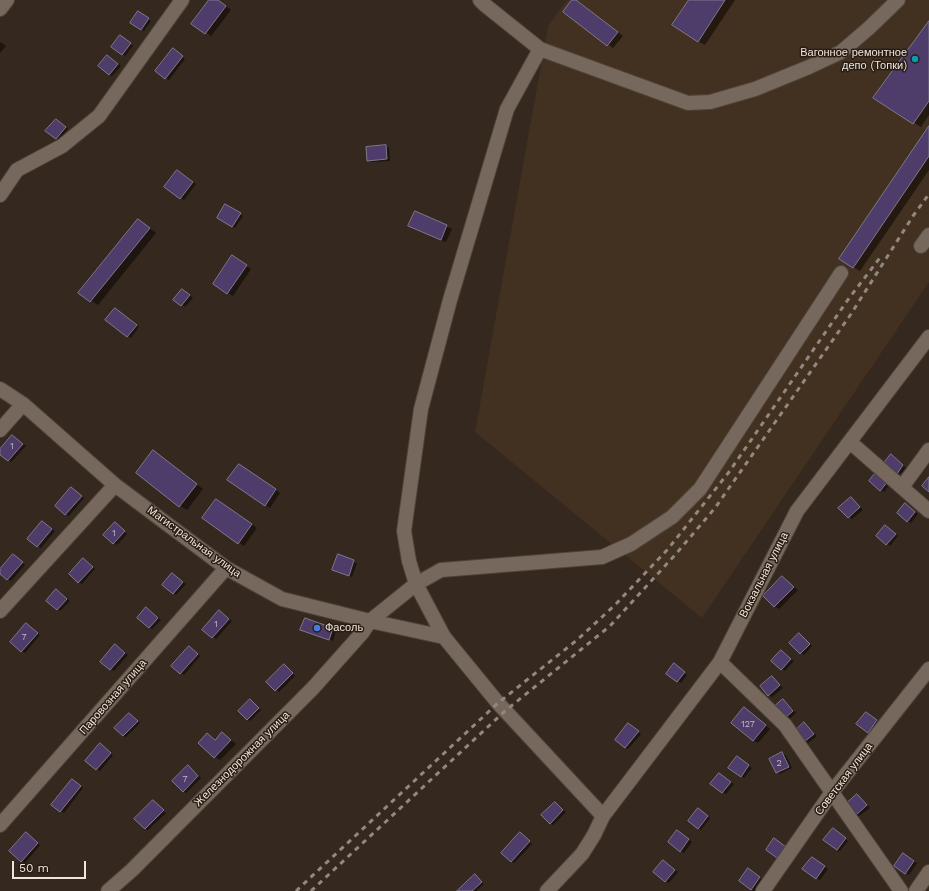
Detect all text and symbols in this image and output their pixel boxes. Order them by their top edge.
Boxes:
place label: Вагонное ремонтное депо (Топки) [800,46,907,72]
marker: Вагонное ремонтное депо (Топки) [910,54,920,64]
house number: 1 [10,441,14,451]
street label: Магистральная улица [145,504,243,580]
house number: 1 [112,528,116,538]
street label: Вокзальная улица [737,530,791,620]
house number: 1 [214,619,218,629]
place label: Фасоль [325,621,363,635]
marker: Фасоль [312,623,322,633]
house number: 7 [21,632,27,642]
street label: Паровозная улица [77,657,149,737]
street label: Железнодорожная улица [192,709,292,809]
house number: 127 [741,719,755,729]
street label: Советская улица [813,740,875,818]
house number: 2 [776,758,782,768]
house number: 7 [182,774,188,784]
scale bar [14,853,88,879]
text: 50 m [19,861,49,875]

